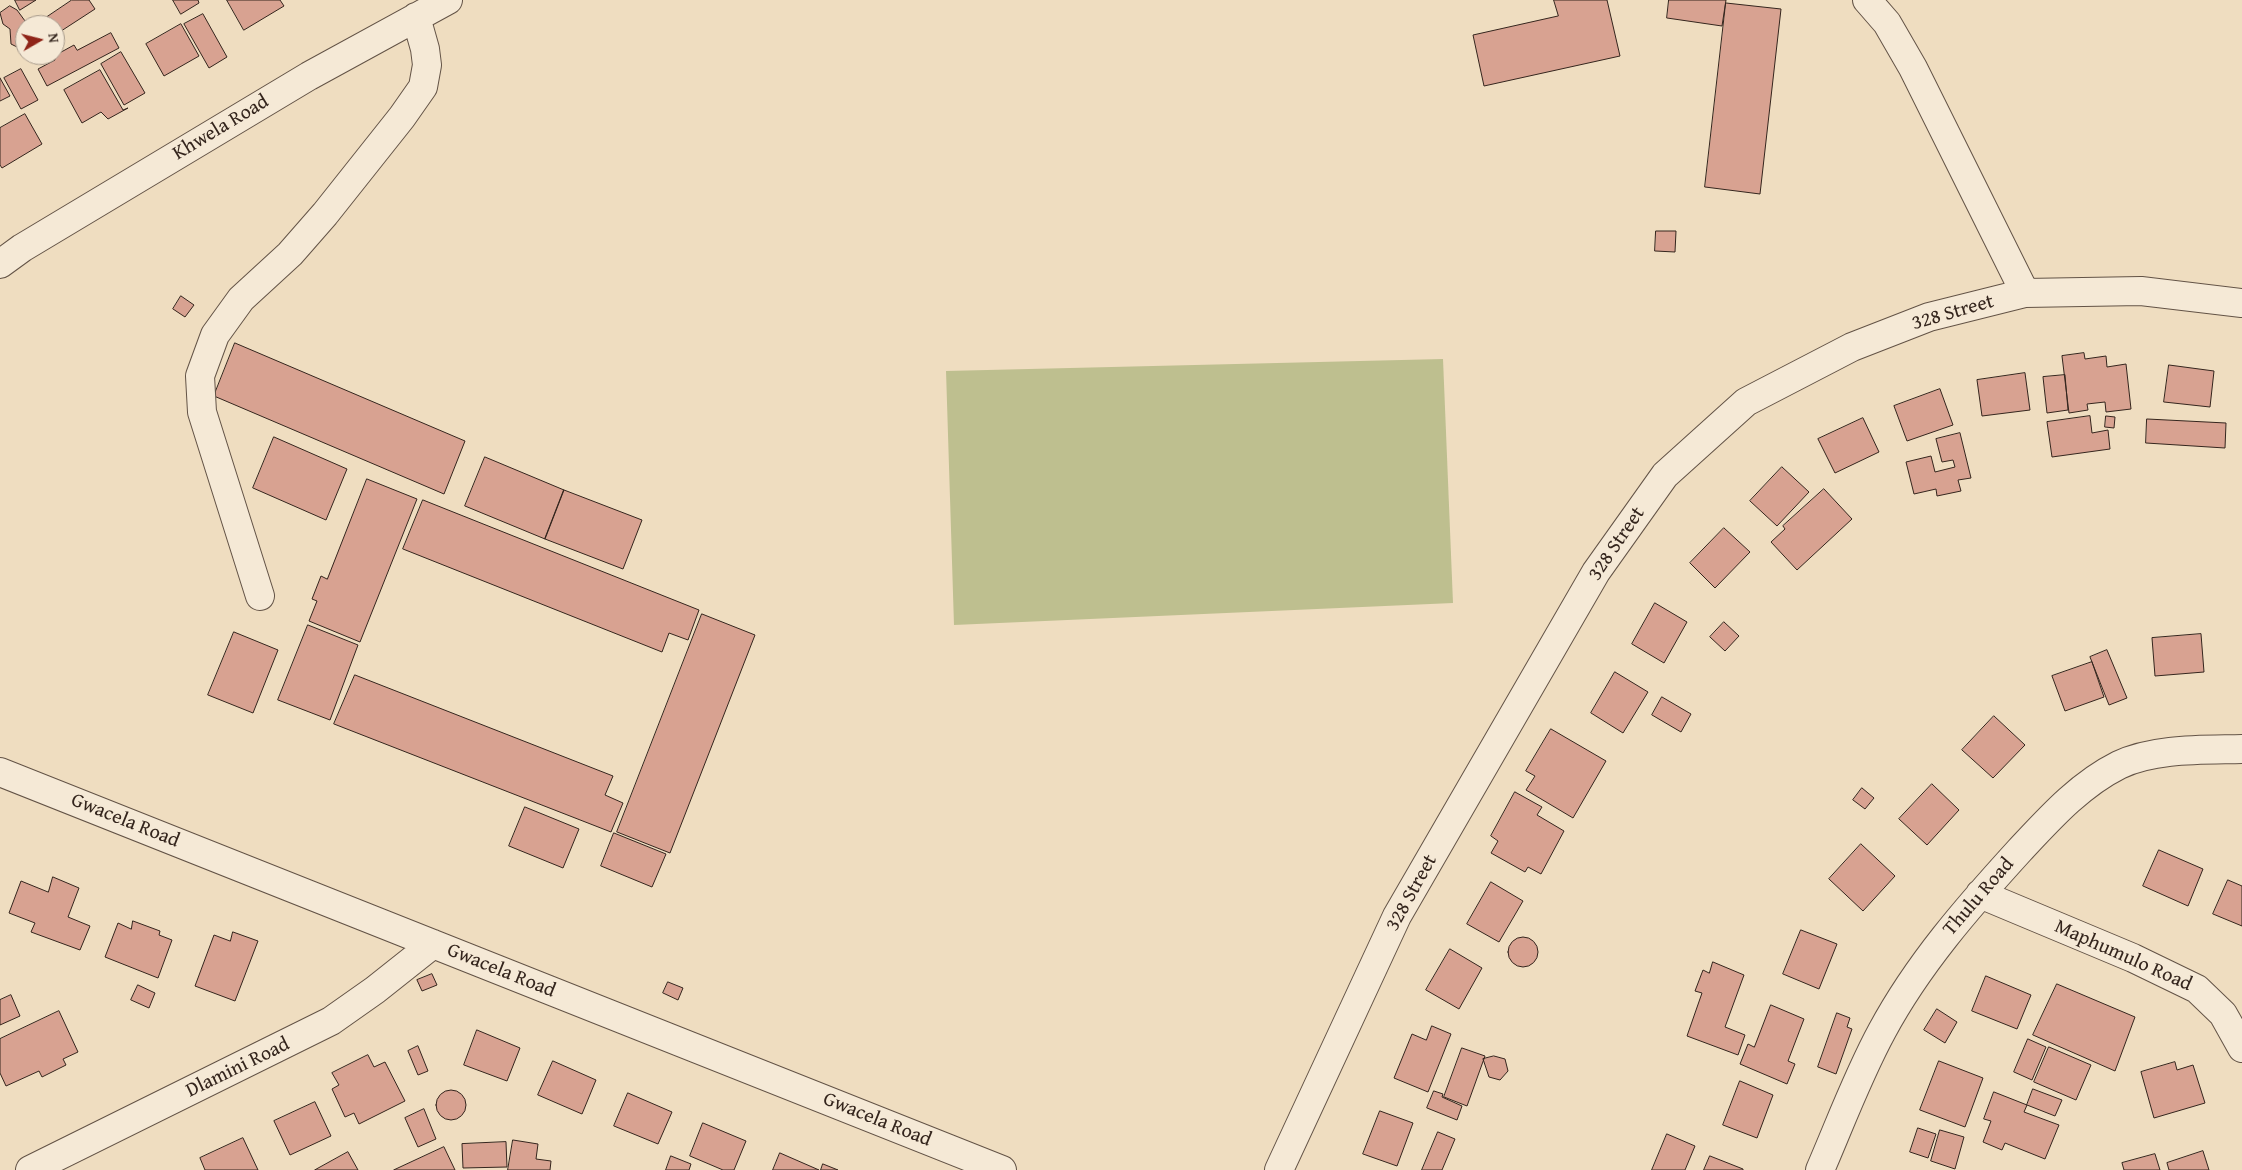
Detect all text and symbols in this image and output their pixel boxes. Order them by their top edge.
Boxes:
north arrow [15,15,65,65]
text: N [43,32,64,44]
street label: Khwela Road [169,90,273,166]
street label: 328 Street [1909,290,1997,336]
street label: 328 Street [1584,503,1650,585]
street label: Gwacela Road [67,788,183,854]
street label: 328 Street [1381,850,1443,936]
street label: Thulu Road [1938,853,2020,941]
street label: Maphumulo Road [2051,915,2195,997]
street label: Gwacela Road [443,938,559,1004]
street label: Dlamini Road [182,1033,294,1103]
street label: Gwacela Road [819,1087,935,1153]

